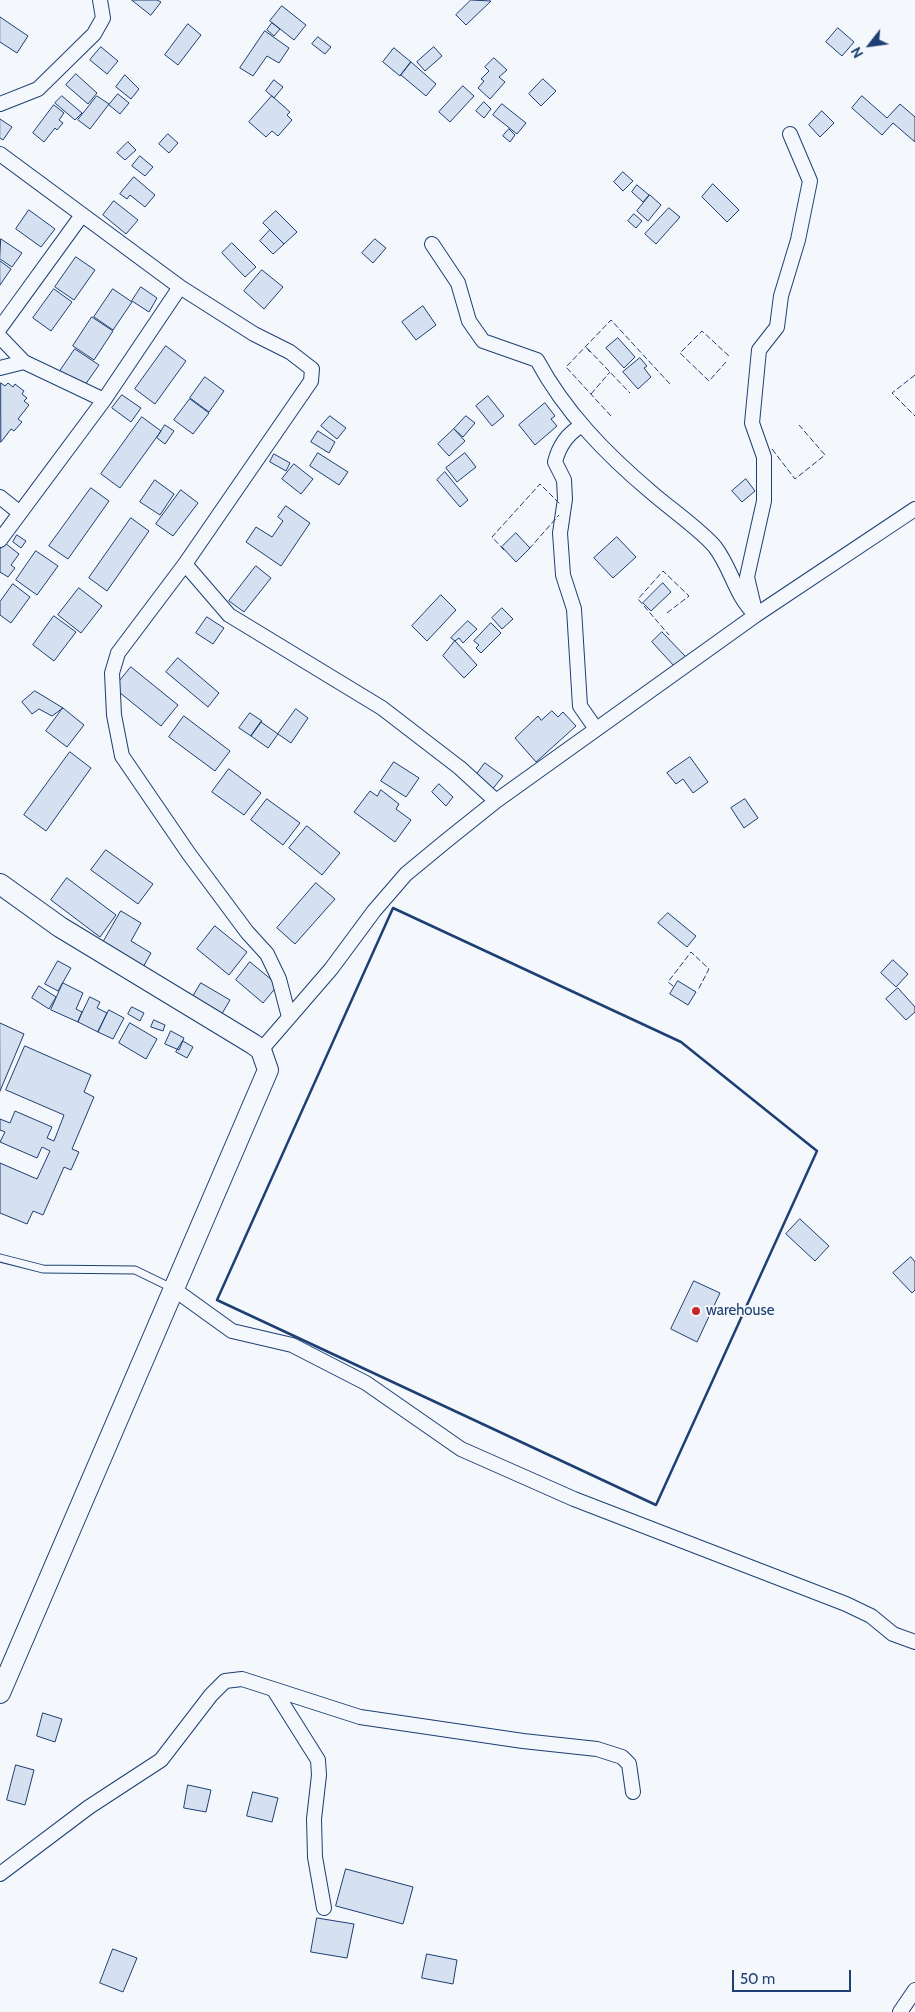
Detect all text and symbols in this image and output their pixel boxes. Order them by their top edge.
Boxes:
north arrow [845,20,895,70]
text: N [847,44,867,61]
place label: warehouse [706,1302,774,1320]
marker: warehouse [690,1305,702,1317]
scale bar [735,1960,854,1992]
text: 50 m [740,1970,775,1988]

